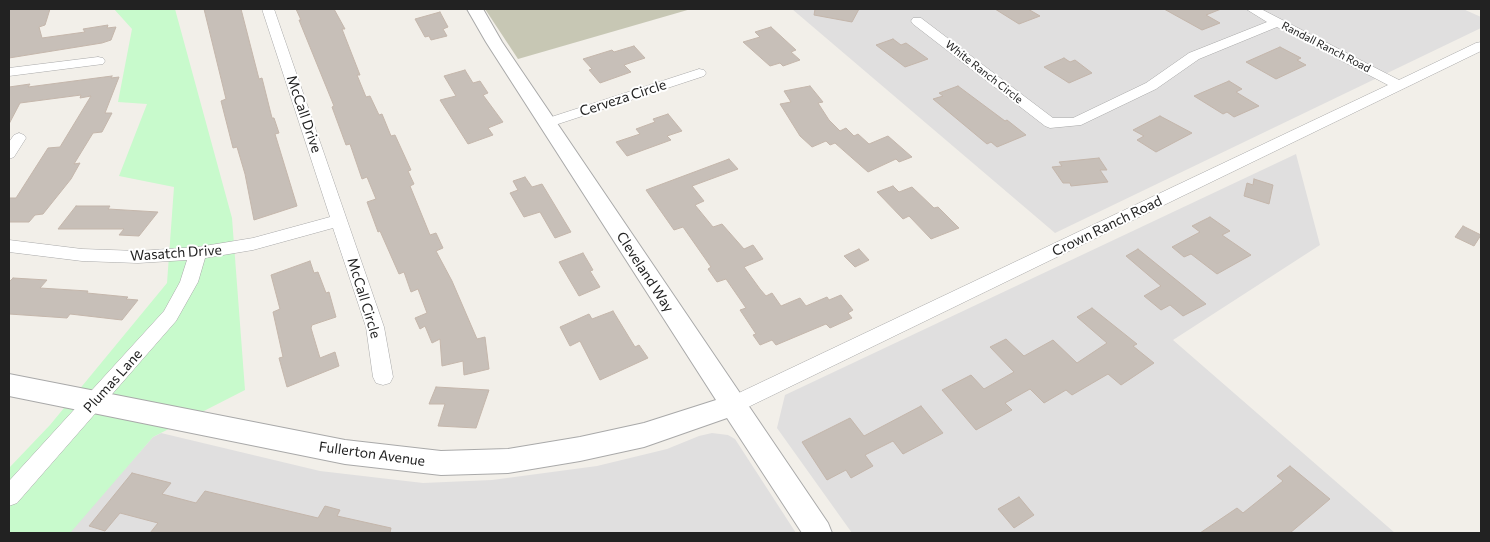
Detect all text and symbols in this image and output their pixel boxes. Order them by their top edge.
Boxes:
street label: Randall Ranch Road [1279,19,1373,75]
street label: White Ranch Circle [943,38,1025,106]
street label: McCall Drive [283,73,325,155]
street label: Cerveza Circle [577,76,669,120]
street label: Crown Ranch Road [1049,192,1165,260]
street label: Cleveland Way [613,229,677,315]
street label: Wasatch Drive [130,241,222,265]
street label: McCall Circle [344,256,384,340]
street label: Plumas Lane [80,346,146,416]
street label: Fullerton Avenue [318,438,426,470]

